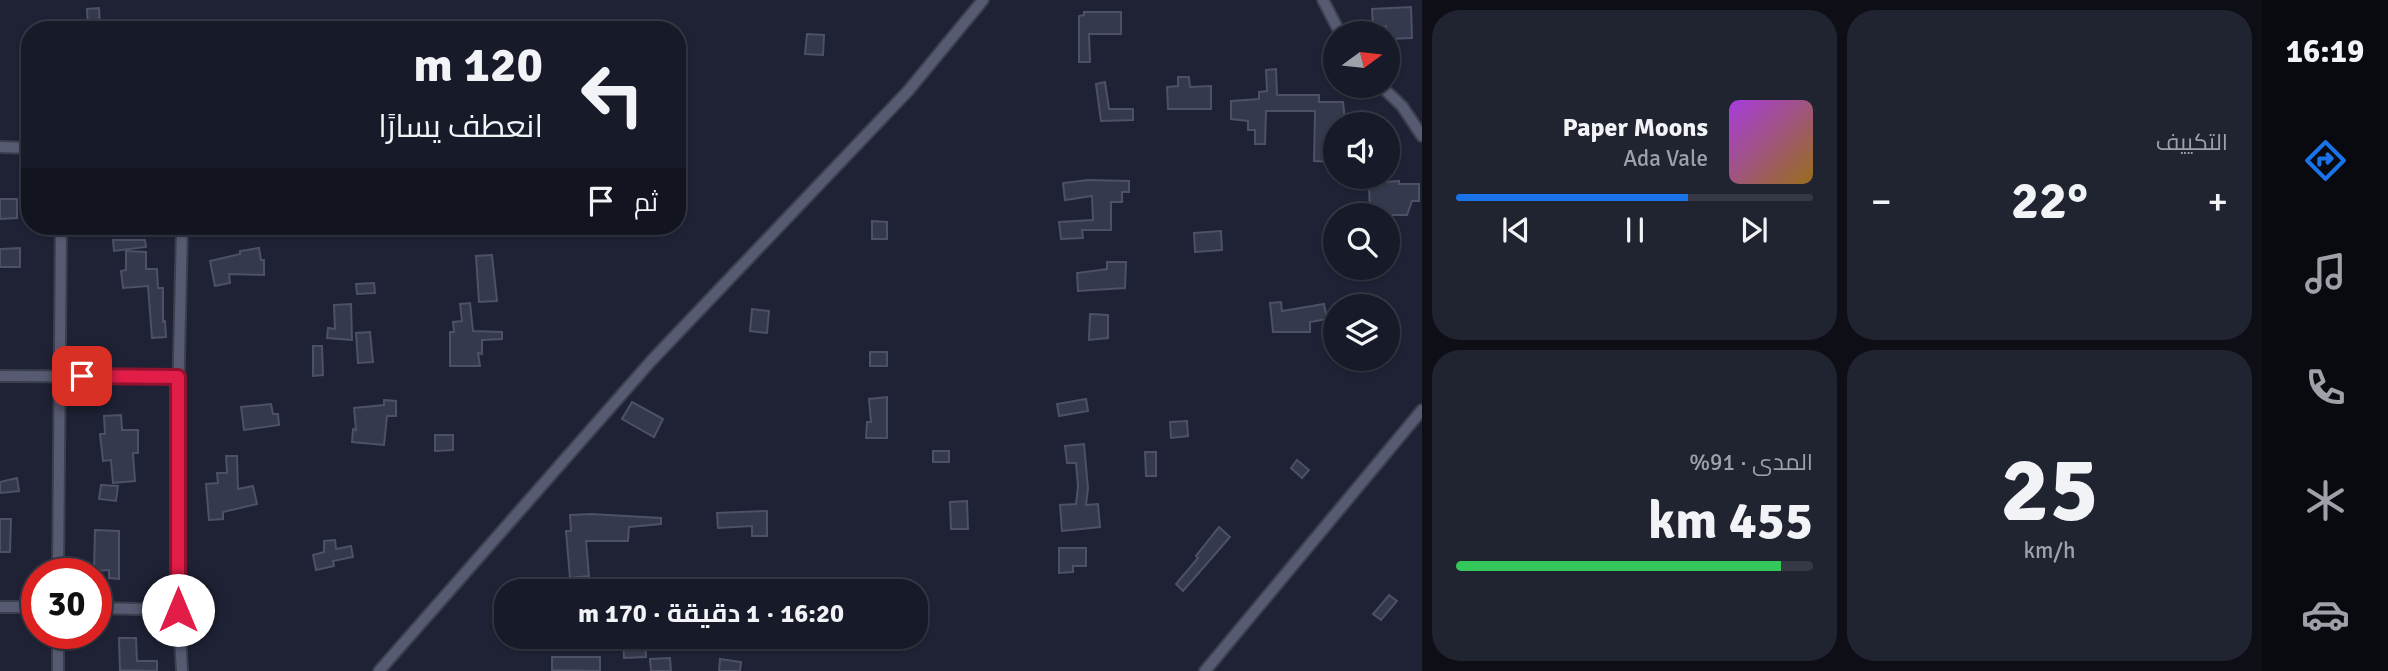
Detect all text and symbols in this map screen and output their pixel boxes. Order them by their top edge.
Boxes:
north arrow [1323,21,1400,98]
map controls [1323,21,1400,371]
text: 16:19 [2286,32,2364,71]
text: 120 m [413,35,543,95]
icon: left [567,49,658,140]
text: انعطف يسارًا [378,107,543,146]
button: sound [1323,112,1400,189]
text: Paper Moons [1562,112,1708,144]
text: التكييف [2156,128,2228,157]
icon: directions [2301,136,2350,185]
text: Ada Vale [1623,144,1708,173]
text: 22° [2011,169,2088,233]
text: − [1871,178,1892,225]
text: + [2207,178,2228,225]
icon: arrive [582,182,620,220]
text: ثم [634,187,658,219]
button: search [1323,203,1400,280]
icon: previous [1497,211,1535,249]
icon: pause [1616,211,1654,249]
icon: next [1735,211,1773,249]
icon: music [2301,249,2350,298]
button: layers [1323,294,1400,371]
pin [52,346,112,406]
icon: arrive [63,357,101,395]
icon: phone [2301,363,2350,412]
text: 25 [2000,434,2099,547]
text: المدى · 91% [1689,448,1813,477]
icon: climate [2301,476,2350,525]
text: 455 km [1648,489,1813,553]
text: km/h [2023,536,2076,565]
speed limit sign: 30 [21,558,112,649]
position arrow [141,573,215,647]
icon: car [2301,590,2350,639]
text: 16:20 · 1 دقيقة · 170 m [578,598,844,630]

